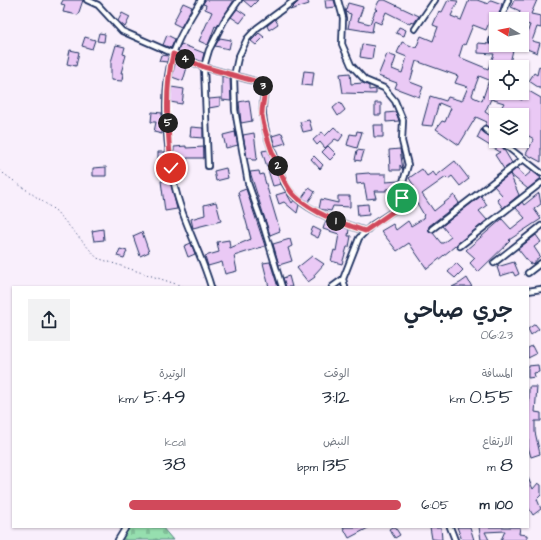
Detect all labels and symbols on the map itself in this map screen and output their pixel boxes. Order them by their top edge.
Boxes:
north arrow [489,12,529,52]
pin: 4 [175,49,195,69]
pin: 3 [253,76,273,96]
pin: 5 [158,113,178,133]
pin [154,151,188,185]
pin: 2 [268,156,288,176]
pin [385,181,419,215]
pin: 1 [326,211,346,231]

